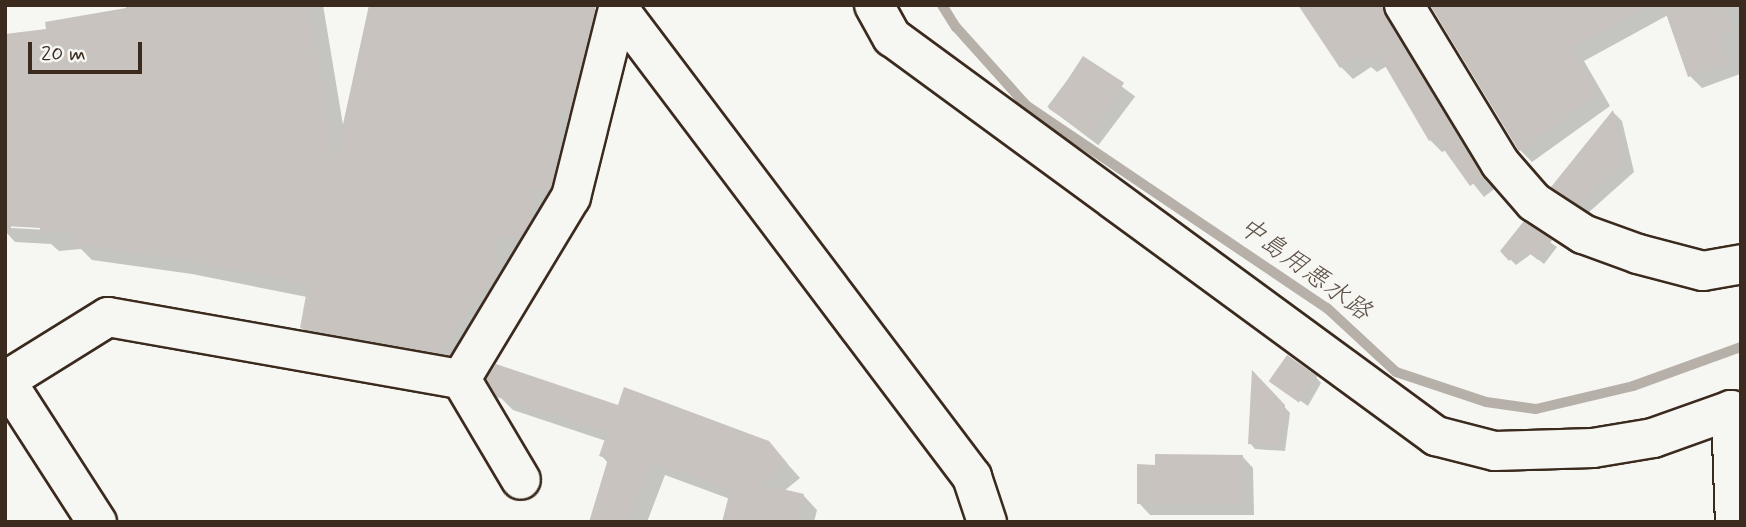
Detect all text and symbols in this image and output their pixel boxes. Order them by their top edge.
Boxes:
scale bar [32,28,145,72]
text: 20 m [41,40,86,68]
water label: 中島用悪水路 [1232,212,1376,328]

